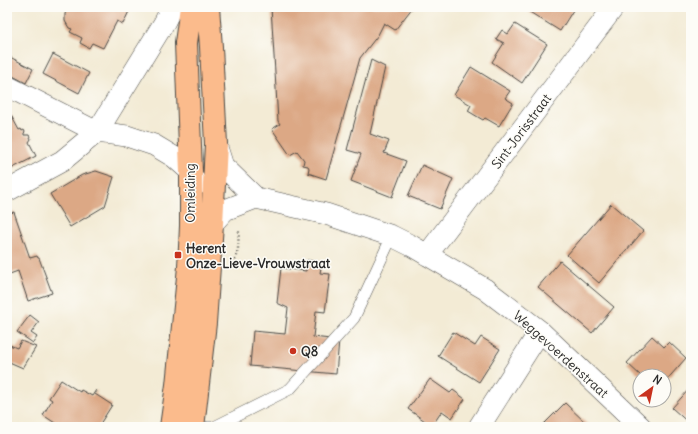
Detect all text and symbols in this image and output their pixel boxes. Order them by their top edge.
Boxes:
street label: Sint-Jorisstraat [488,90,555,172]
street label: Omleiding [182,163,199,223]
place label: Herent Onze-Lieve-Vrouwstraat [186,240,331,272]
marker: Herent Onze-Lieve-Vrouwstraat [173,250,183,260]
street label: Weggevoerdenstraat [510,307,612,402]
place label: Q8 [301,343,318,360]
marker: Q8 [288,346,298,356]
north arrow [632,368,672,408]
text: N [650,372,664,388]

